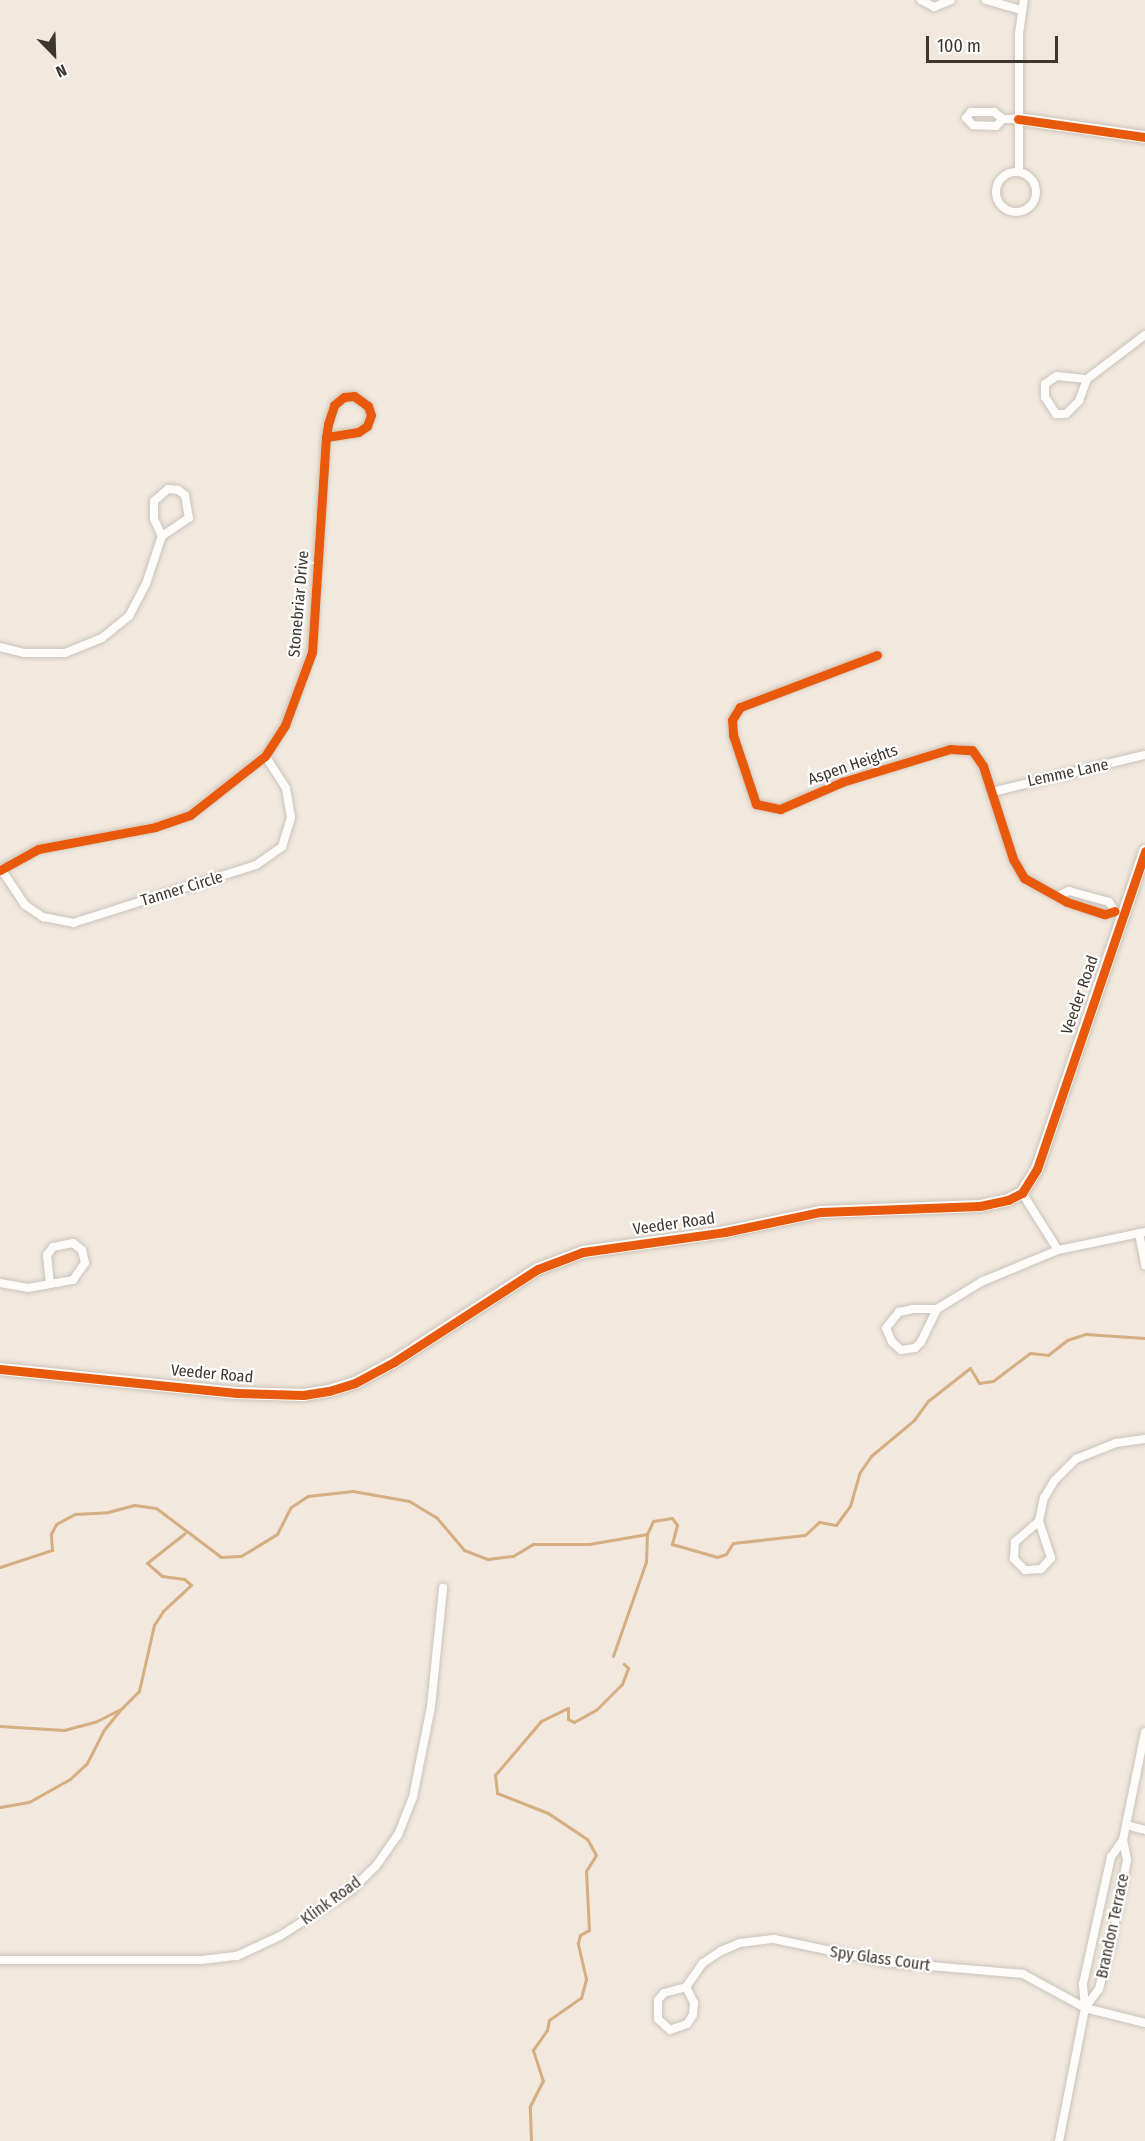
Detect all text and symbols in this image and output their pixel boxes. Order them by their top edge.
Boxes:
north arrow [24,24,84,84]
scale bar [929,24,1061,62]
text: 100 m [937,35,981,57]
text: N [53,60,69,82]
street label: Stonebriar Drive [285,550,313,658]
street label: Aspen Heights [806,741,900,789]
street label: Lemme Lane [1026,755,1110,791]
street label: Tanner Circle [139,867,225,911]
street label: Veeder Road [1057,953,1103,1037]
street label: Veeder Road [632,1209,716,1239]
street label: Veeder Road [170,1361,254,1387]
street label: Brandon Terrace [1093,1872,1133,1980]
street label: Klink Road [297,1873,365,1929]
street label: Spy Glass Court [829,1942,931,1976]

